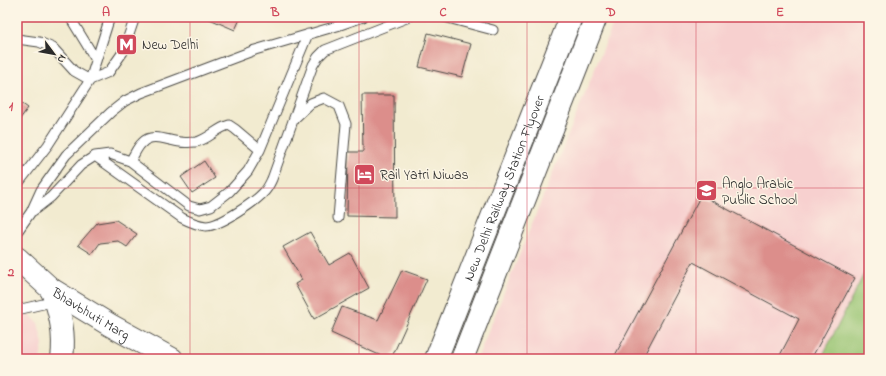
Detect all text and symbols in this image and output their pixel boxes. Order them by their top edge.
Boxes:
text: A [102,3,110,22]
text: B [270,3,280,22]
text: C [439,3,447,22]
text: D [605,3,616,22]
text: E [776,3,784,22]
metro station icon: New Delhi [113,31,139,57]
north arrow [34,34,74,74]
place label: New Delhi [142,35,198,56]
text: N [53,51,70,66]
street label: New Delhi Railway Station Flyover [459,92,551,284]
text: 1 [9,97,14,116]
hotel icon: Rail Yatri Niwas [352,161,378,187]
place label: Rail Yatri Niwas [380,165,469,186]
place label: Anglo Arabic Public School [722,174,797,211]
school or university icon: Anglo Arabic Public School [694,178,720,204]
text: 2 [7,263,15,282]
street label: Bhavbhuti Marg [47,283,133,347]

